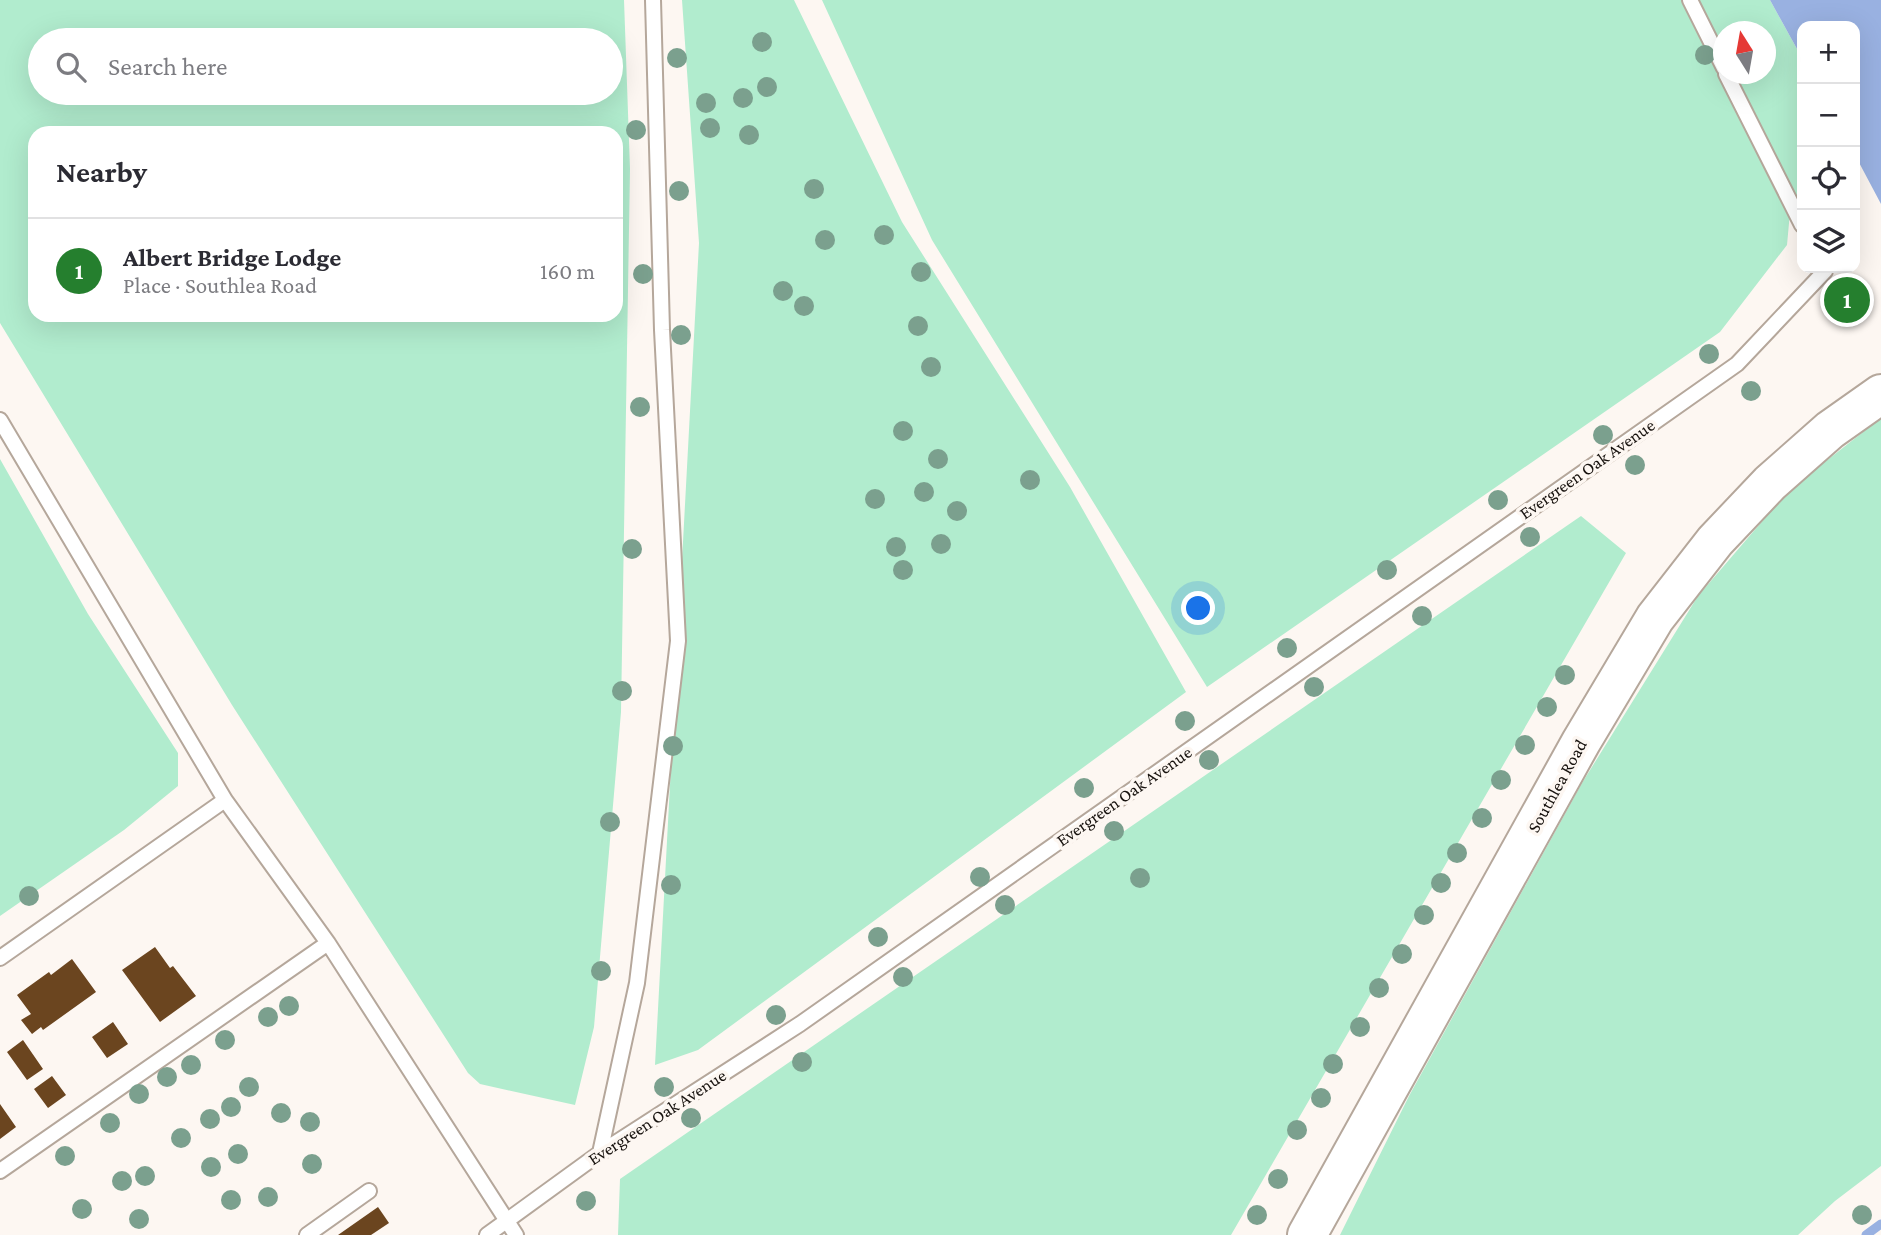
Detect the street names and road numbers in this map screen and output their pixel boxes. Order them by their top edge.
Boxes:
street label: Evergreen Oak Avenue [1516,415,1659,523]
street label: Southlea Road [1523,735,1591,836]
street label: Evergreen Oak Avenue [1053,742,1196,850]
street label: Evergreen Oak Avenue [584,1065,730,1169]

